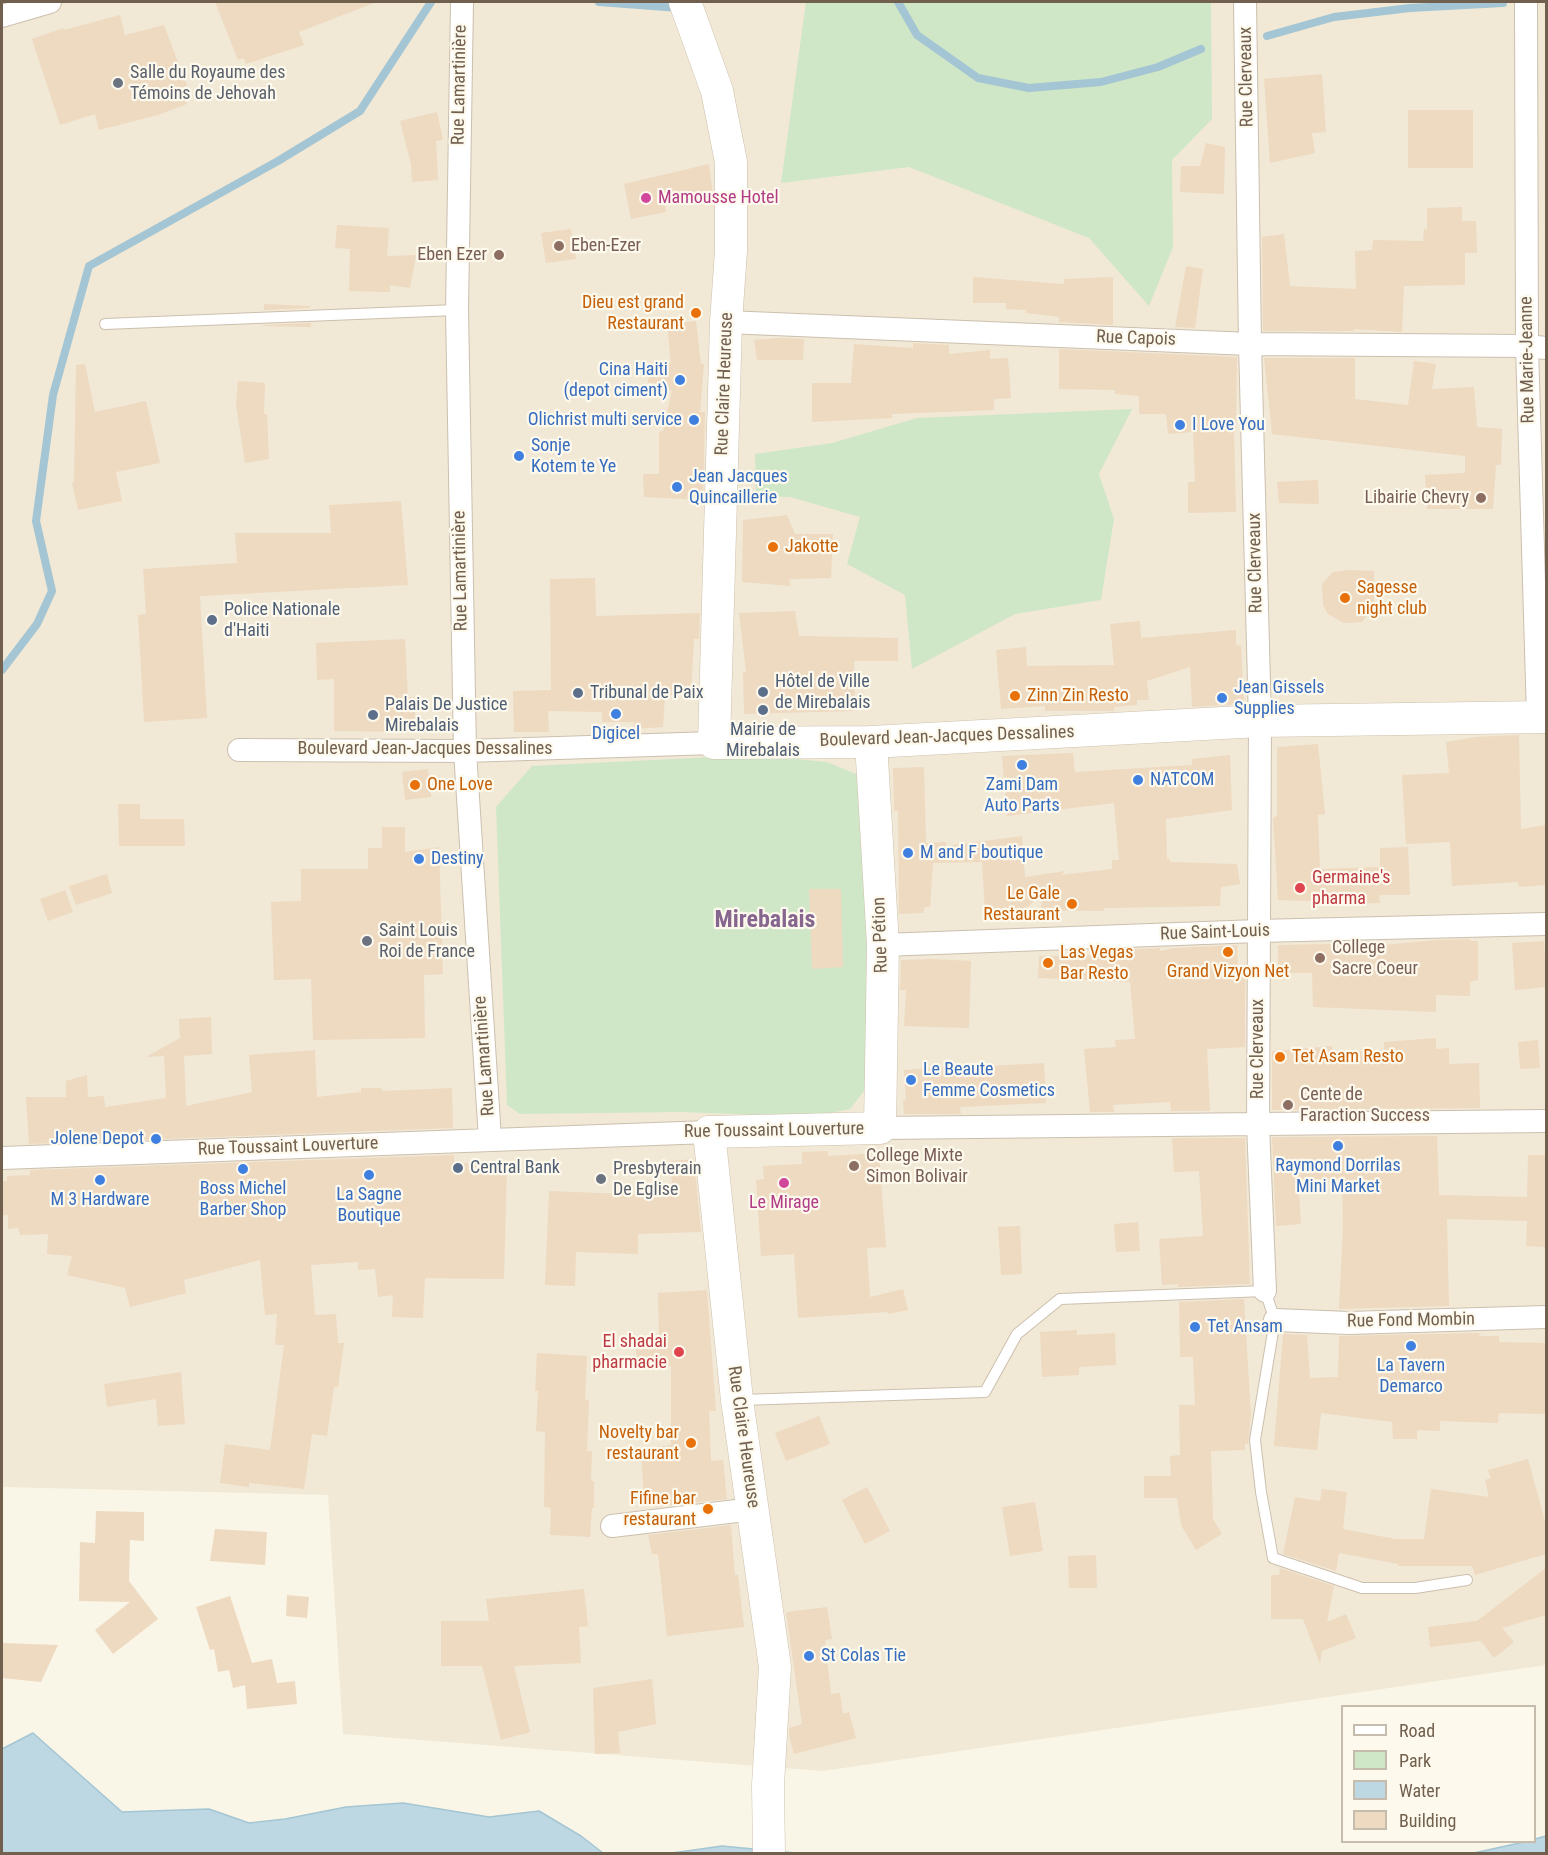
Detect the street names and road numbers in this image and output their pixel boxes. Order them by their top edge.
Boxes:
street label: Rue Lamartinière [448,25,472,145]
street label: Rue Clerveaux [1235,27,1259,127]
street label: Rue Marie-Jeanne [1516,296,1540,424]
street label: Rue Claire Heureuse [712,312,738,456]
street label: Rue Capois [1096,327,1176,351]
street label: Rue Lamartinière [449,511,473,631]
street label: Rue Clerveaux [1244,513,1268,613]
street label: Boulevard Jean-Jacques Dessalines [819,722,1075,752]
street label: Boulevard Jean-Jacques Dessalines [297,738,553,760]
street label: Rue Pétion [869,896,893,974]
street label: Rue Saint-Louis [1160,920,1270,946]
street label: Rue Lamartinière [470,995,500,1117]
street label: Rue Clerveaux [1247,999,1269,1099]
street label: Rue Toussaint Louverture [684,1119,864,1143]
street label: Rue Toussaint Louverture [197,1133,379,1161]
street label: Rue Fond Mombin [1347,1309,1475,1333]
street label: Rue Claire Heureuse [722,1365,764,1509]

